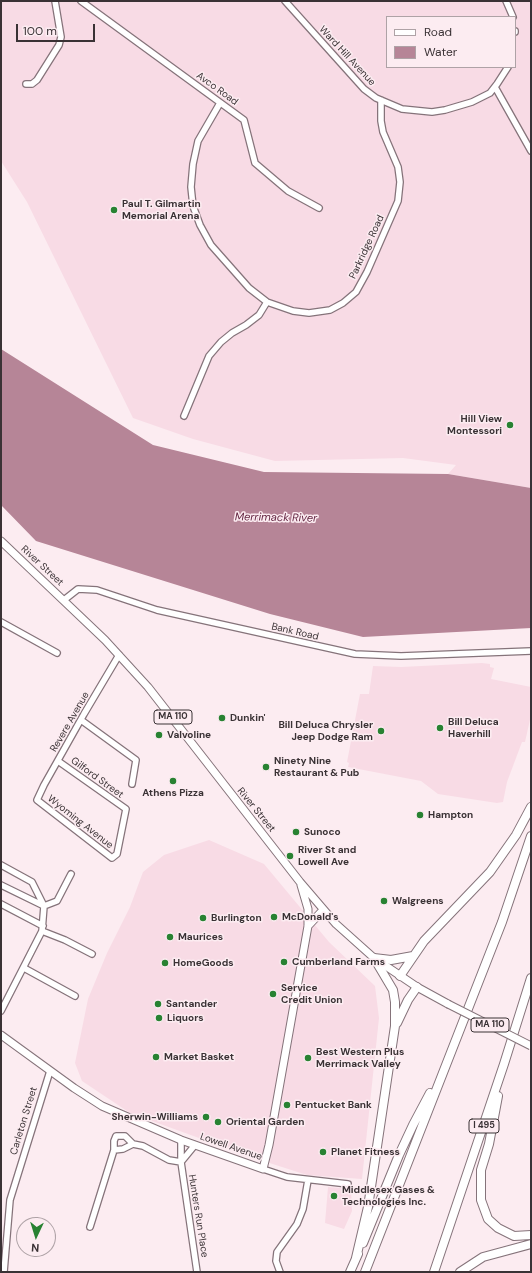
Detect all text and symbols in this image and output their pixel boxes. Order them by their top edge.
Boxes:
scale bar [18,16,97,42]
legend [386,16,516,68]
text: 100 m [23,23,57,39]
street label: Ward Hill Avenue [316,24,378,88]
text: Road [424,24,452,40]
text: Water [424,44,457,60]
street label: Avco Road [194,70,240,108]
place label: Paul T. Gilmartin Memorial Arena [122,198,201,222]
marker: Paul T. Gilmartin Memorial Arena [109,205,119,215]
street label: Parkridge Road [347,213,387,281]
place label: Hill View Montessori [447,413,502,436]
marker: Hill View Montessori [505,420,515,430]
water label: Merrimack River [235,511,317,525]
street label: River Street [18,543,66,589]
street label: Bank Road [270,621,320,643]
street label: Revere Avenue [48,690,92,754]
road number: MA 110 [154,710,192,724]
place label: Dunkin' [230,712,266,724]
marker: Dunkin' [217,713,227,723]
place label: Bill Deluca Haverhill [448,716,499,740]
place label: Bill Deluca Chrysler Jeep Dodge Ram [278,719,373,742]
marker: Bill Deluca Haverhill [435,723,445,733]
marker: Bill Deluca Chrysler Jeep Dodge Ram [376,726,386,736]
place label: Valvoline [167,729,211,741]
marker: Valvoline [154,730,164,740]
street label: Gilford Street [68,755,126,801]
place label: Ninety Nine Restaurant & Pub [274,755,359,778]
marker: Ninety Nine Restaurant & Pub [261,762,271,772]
marker: Athens Pizza [168,776,178,786]
street label: River Street [234,785,278,835]
place label: Athens Pizza [142,787,204,799]
street label: Wyoming Avenue [45,793,115,851]
place label: Hampton [428,809,473,821]
marker: Hampton [415,810,425,820]
place label: Sunoco [304,826,341,838]
marker: Sunoco [291,827,301,837]
place label: River St and Lowell Ave [298,844,356,868]
marker: River St and Lowell Ave [285,851,295,861]
place label: Walgreens [392,895,444,907]
marker: Walgreens [379,896,389,906]
place label: McDonald's [282,911,339,923]
place label: Burlington [211,912,262,924]
marker: McDonald's [269,912,279,922]
marker: Burlington [198,913,208,923]
place label: Maurices [178,931,223,943]
marker: Maurices [165,932,175,942]
place label: Cumberland Farms [292,956,385,968]
place label: HomeGoods [173,957,234,969]
marker: Cumberland Farms [279,957,289,967]
marker: HomeGoods [160,958,170,968]
place label: Service Credit Union [281,982,342,1006]
marker: Service Credit Union [268,989,278,999]
place label: Santander [166,998,217,1010]
marker: Santander [153,999,163,1009]
place label: Liquors [167,1012,204,1024]
marker: Liquors [154,1013,164,1023]
road number: MA 110 [471,1018,509,1032]
place label: Best Western Plus Merrimack Valley [316,1046,404,1070]
place label: Market Basket [164,1051,234,1063]
marker: Market Basket [151,1052,161,1062]
marker: Best Western Plus Merrimack Valley [303,1053,313,1063]
street label: Carleton Street [8,1086,40,1156]
place label: Pentucket Bank [295,1099,372,1111]
marker: Pentucket Bank [282,1100,292,1110]
place label: Sherwin-Williams [112,1111,198,1123]
marker: Sherwin-Williams [201,1112,211,1122]
place label: Oriental Garden [226,1116,304,1128]
marker: Oriental Garden [213,1117,223,1127]
road number: I 495 [469,1119,499,1133]
street label: Lowell Avenue [198,1131,264,1163]
place label: Planet Fitness [331,1146,400,1158]
marker: Planet Fitness [318,1147,328,1157]
street label: Hunters Run Place [185,1174,211,1258]
place label: Middlesex Gases & Technologies Inc. [342,1184,435,1208]
marker: Middlesex Gases & Technologies Inc. [329,1191,339,1201]
north arrow [16,1217,56,1257]
text: N [31,1241,40,1255]

